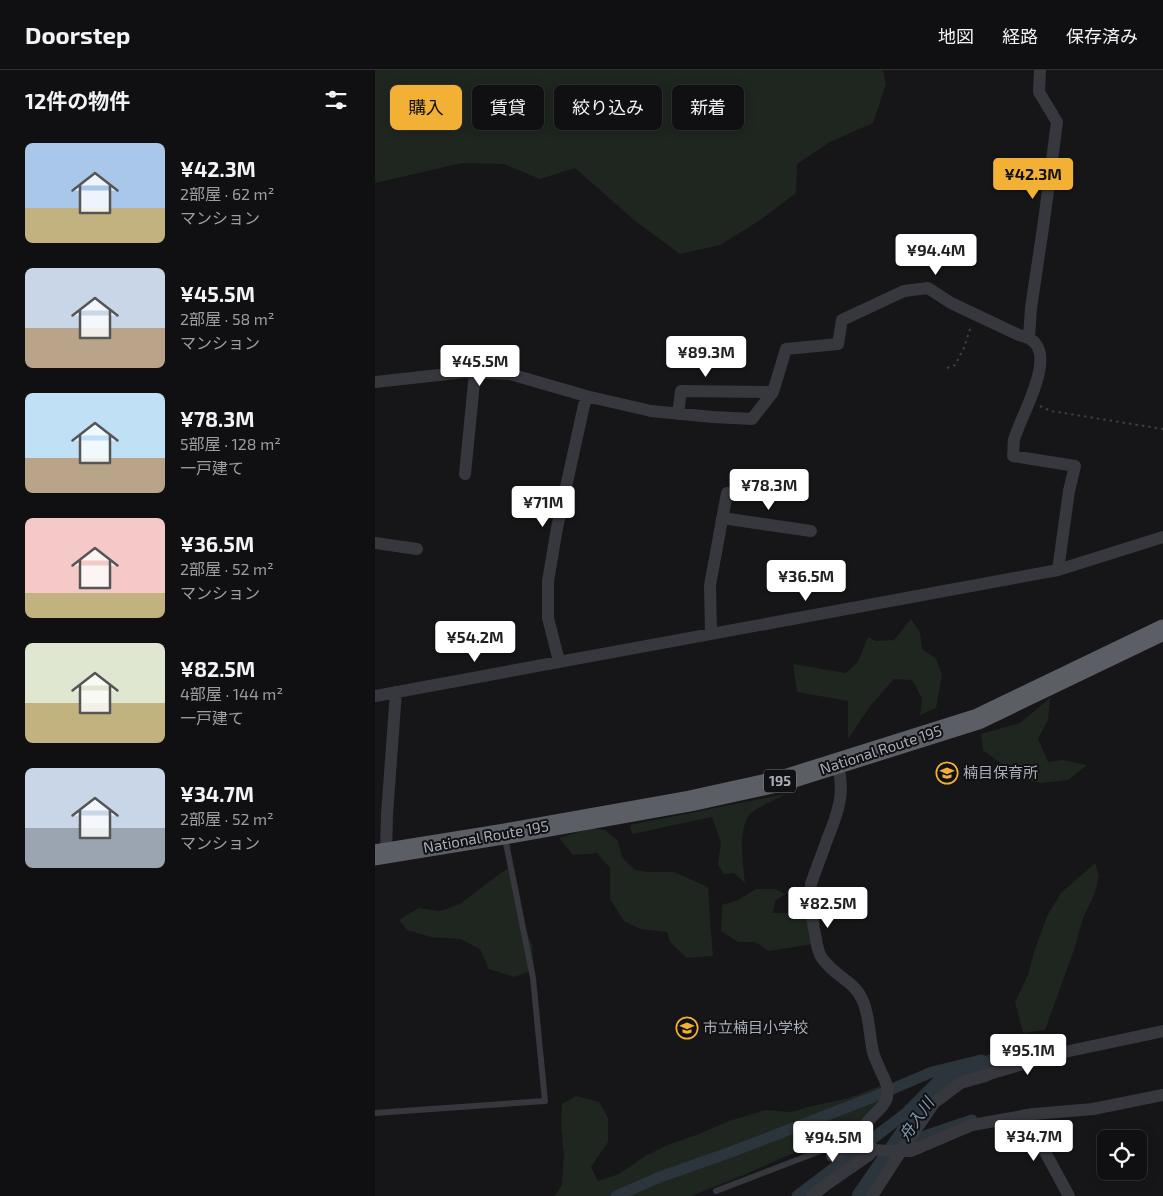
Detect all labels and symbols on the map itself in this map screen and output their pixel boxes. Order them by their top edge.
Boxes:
pin: ¥42.3M [992,158,1074,200]
pin: ¥94.4M [895,234,977,276]
pin: ¥89.3M [665,336,747,378]
pin: ¥45.5M [439,344,521,387]
pin: ¥78.3M [728,468,810,511]
pin: ¥71M [513,486,573,528]
pin: ¥36.5M [765,560,847,602]
pin: ¥54.2M [434,620,516,663]
street label: National Route 195 [817,721,944,777]
school or university icon: 楠目保育所 [935,761,959,785]
place label: 楠目保育所 [963,763,1038,781]
road number: 195 [764,769,796,792]
street label: National Route 195 [422,816,550,856]
pin: ¥82.5M [787,886,869,929]
school or university icon: 市立楠目小学校 [675,1016,699,1040]
place label: 市立楠目小学校 [703,1018,808,1036]
pin: ¥95.1M [987,1034,1069,1076]
water label: 舟入川 [894,1092,938,1144]
pin: ¥94.5M [792,1120,874,1163]
pin: ¥34.7M [993,1120,1075,1162]

